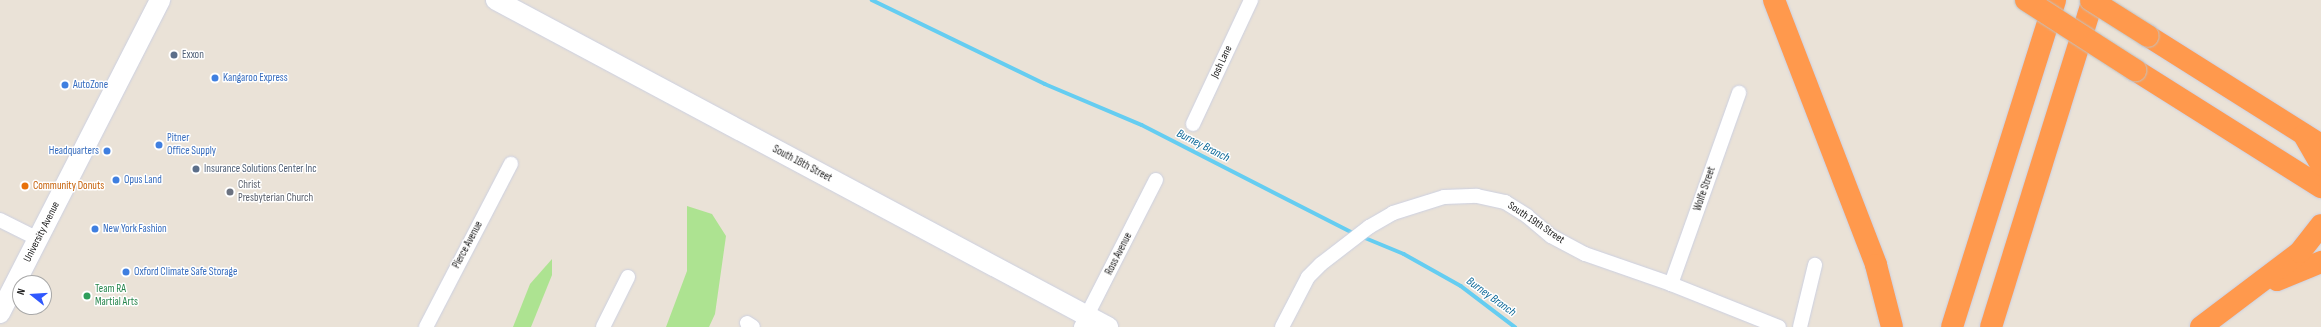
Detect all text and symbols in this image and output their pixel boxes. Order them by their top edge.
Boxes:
street label: Josh Lane [1209,44,1235,80]
place label: Exxon [182,48,204,62]
marker: Exxon [169,50,179,60]
place label: Kangaroo Express [223,71,288,85]
marker: Kangaroo Express [210,73,220,83]
place label: AutoZone [73,78,108,92]
marker: AutoZone [60,80,70,90]
water label: Burney Branch [1174,127,1232,165]
place label: Pitner Office Supply [167,132,216,158]
marker: Pitner Office Supply [154,140,164,150]
street label: South 18th Street [770,143,834,185]
place label: Headquarters [49,144,99,158]
marker: Headquarters [102,146,112,156]
place label: Insurance Solutions Center Inc [204,162,317,176]
marker: Insurance Solutions Center Inc [191,164,201,174]
street label: Wolfe Street [1691,165,1719,213]
place label: Opus Land [124,173,162,187]
marker: Opus Land [111,175,121,185]
place label: Community Donuts [33,179,104,193]
place label: Christ Presbyterian Church [238,179,313,205]
marker: Community Donuts [20,181,30,191]
marker: Christ Presbyterian Church [225,187,235,197]
street label: South 19th Street [1505,199,1567,247]
street label: University Avenue [21,200,63,264]
street label: Pierce Avenue [450,219,486,271]
place label: New York Fashion [103,222,167,236]
marker: New York Fashion [90,224,100,234]
street label: Ross Avenue [1103,231,1135,277]
place label: Oxford Climate Safe Storage [134,265,237,279]
marker: Oxford Climate Safe Storage [121,267,131,277]
water label: Burney Branch [1463,274,1519,320]
north arrow [12,275,52,315]
place label: Team RA Martial Arts [95,283,138,309]
text: N [14,287,28,296]
marker: Team RA Martial Arts [82,291,92,301]

